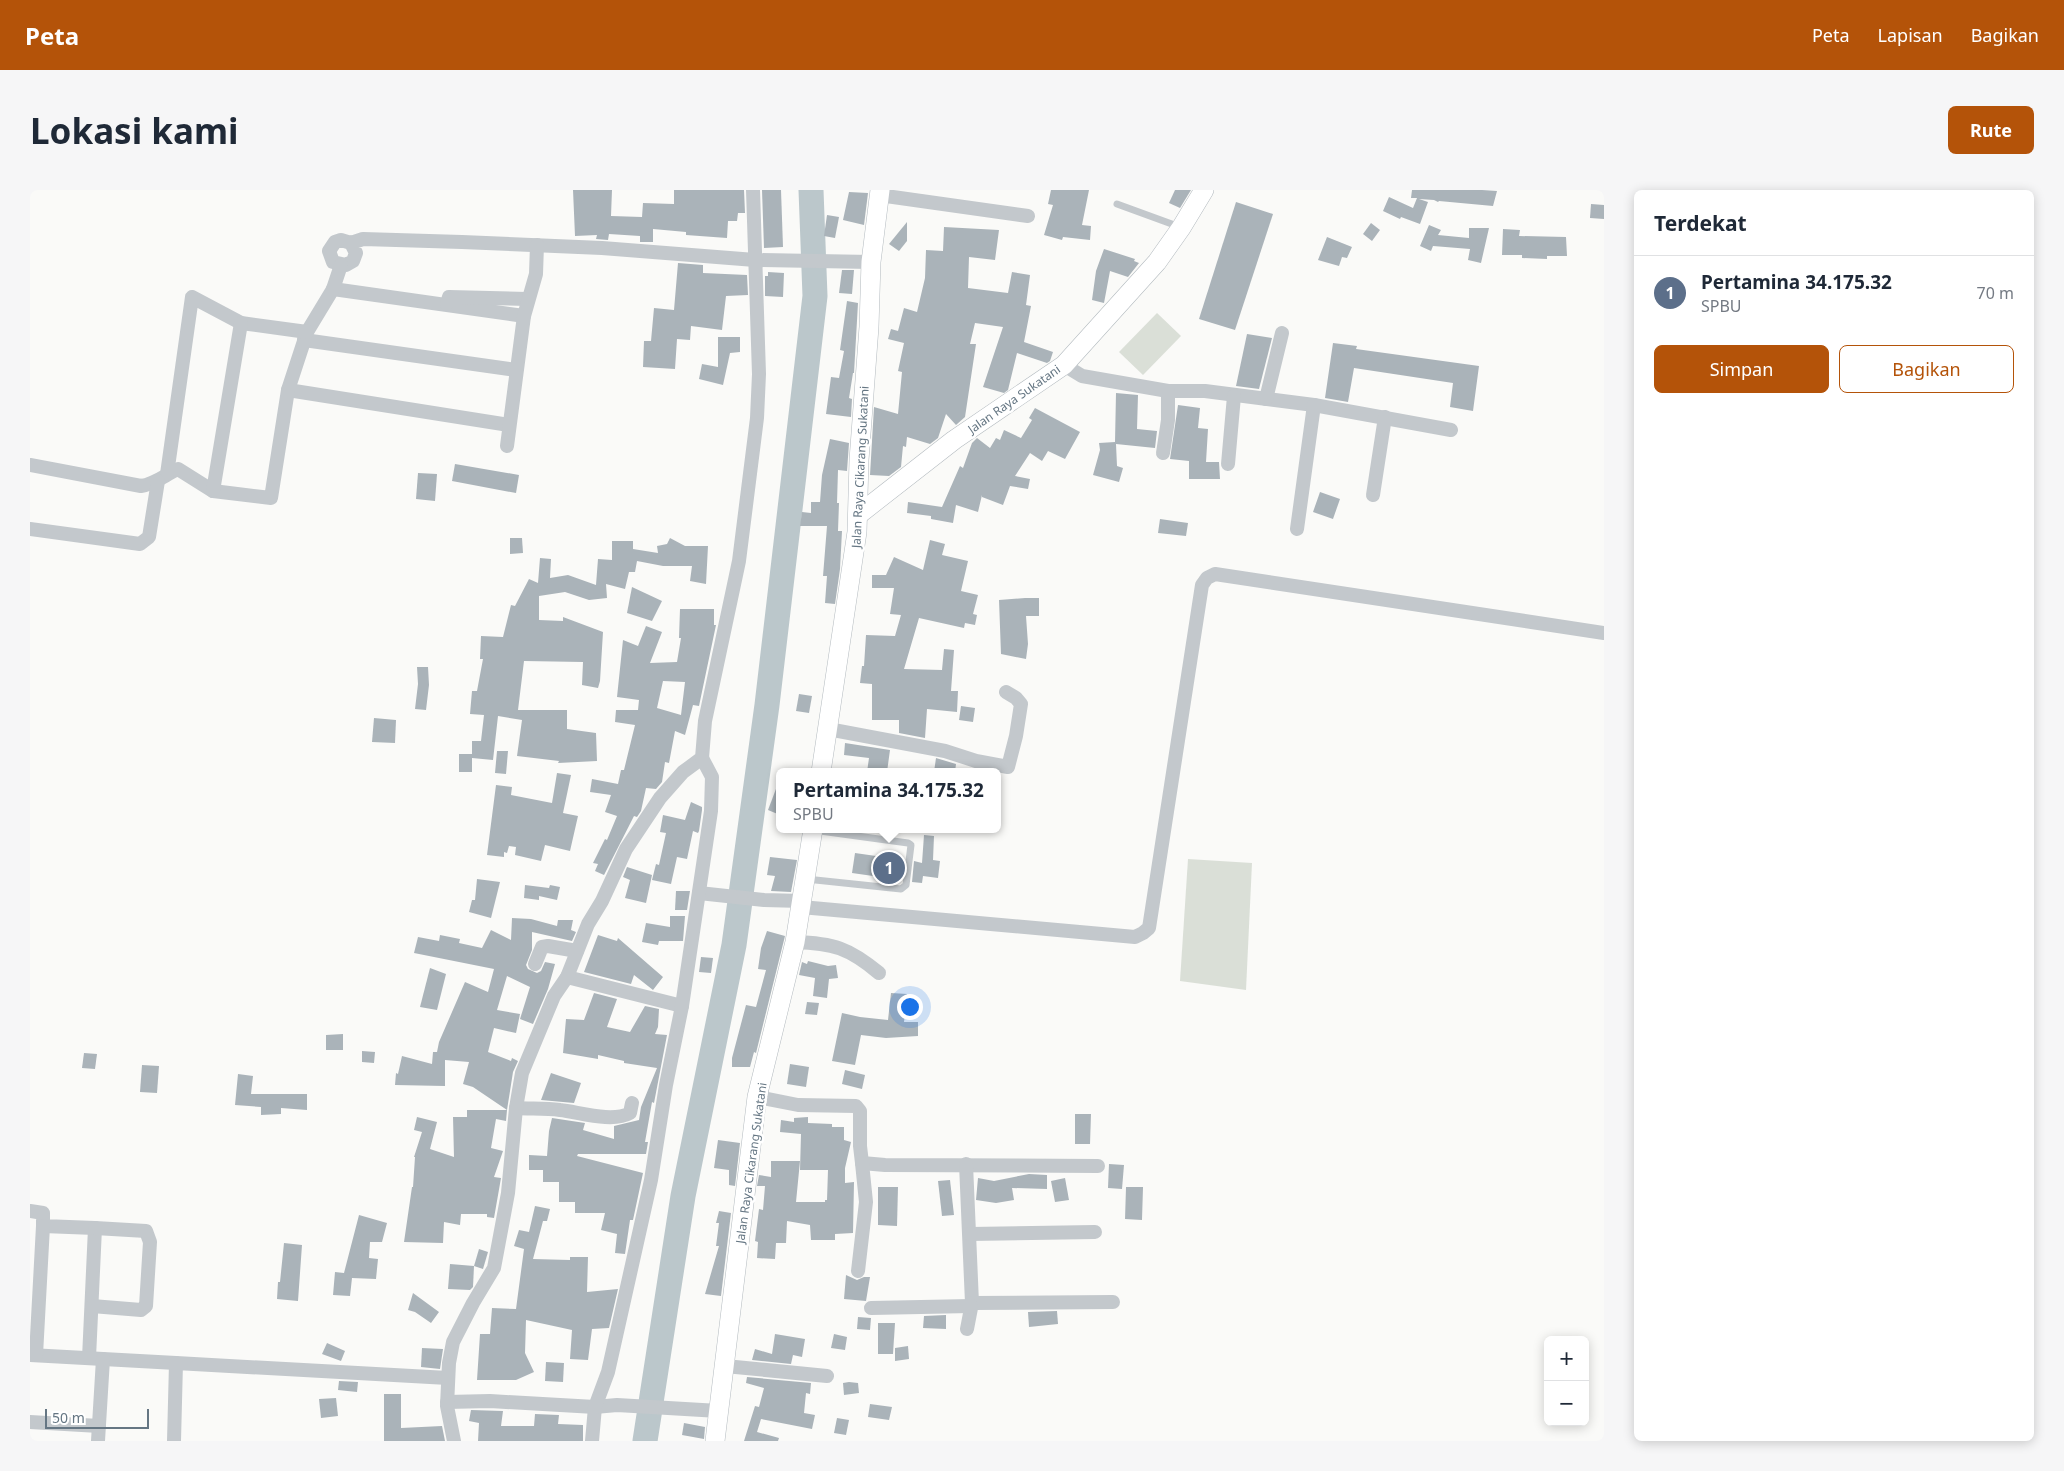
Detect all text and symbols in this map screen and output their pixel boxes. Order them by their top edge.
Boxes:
text: Peta [25,19,79,52]
text: Peta [1812,23,1850,47]
text: Lapisan [1878,23,1943,47]
text: Bagikan [1971,23,2039,47]
button: Rute [1948,106,2034,154]
text: Lokasi kami [30,107,239,154]
text: Terdekat [1654,209,1747,237]
text: Pertamina 34.175.32 [1701,269,1892,295]
text: 1 [1665,282,1675,304]
text: 70 m [1977,282,2014,304]
text: SPBU [1701,295,1742,317]
button: Simpan [1654,345,1829,393]
button: Bagikan [1839,345,2014,393]
street label: Jalan Raya Sukatani [964,361,1064,438]
street label: Jalan Raya Cikarang Sukatani [847,385,873,550]
popup [776,768,1001,833]
text: Pertamina 34.175.32 [793,777,984,803]
text: SPBU [793,803,834,825]
pin: 1 [873,849,905,887]
your location [897,994,923,1020]
street label: Jalan Raya Cikarang Sukatani [731,1081,771,1246]
map controls [1544,1336,1589,1426]
button: + [1544,1336,1589,1381]
button: − [1544,1381,1589,1426]
scale bar [45,1406,149,1429]
text: 50 m [52,1408,85,1427]

